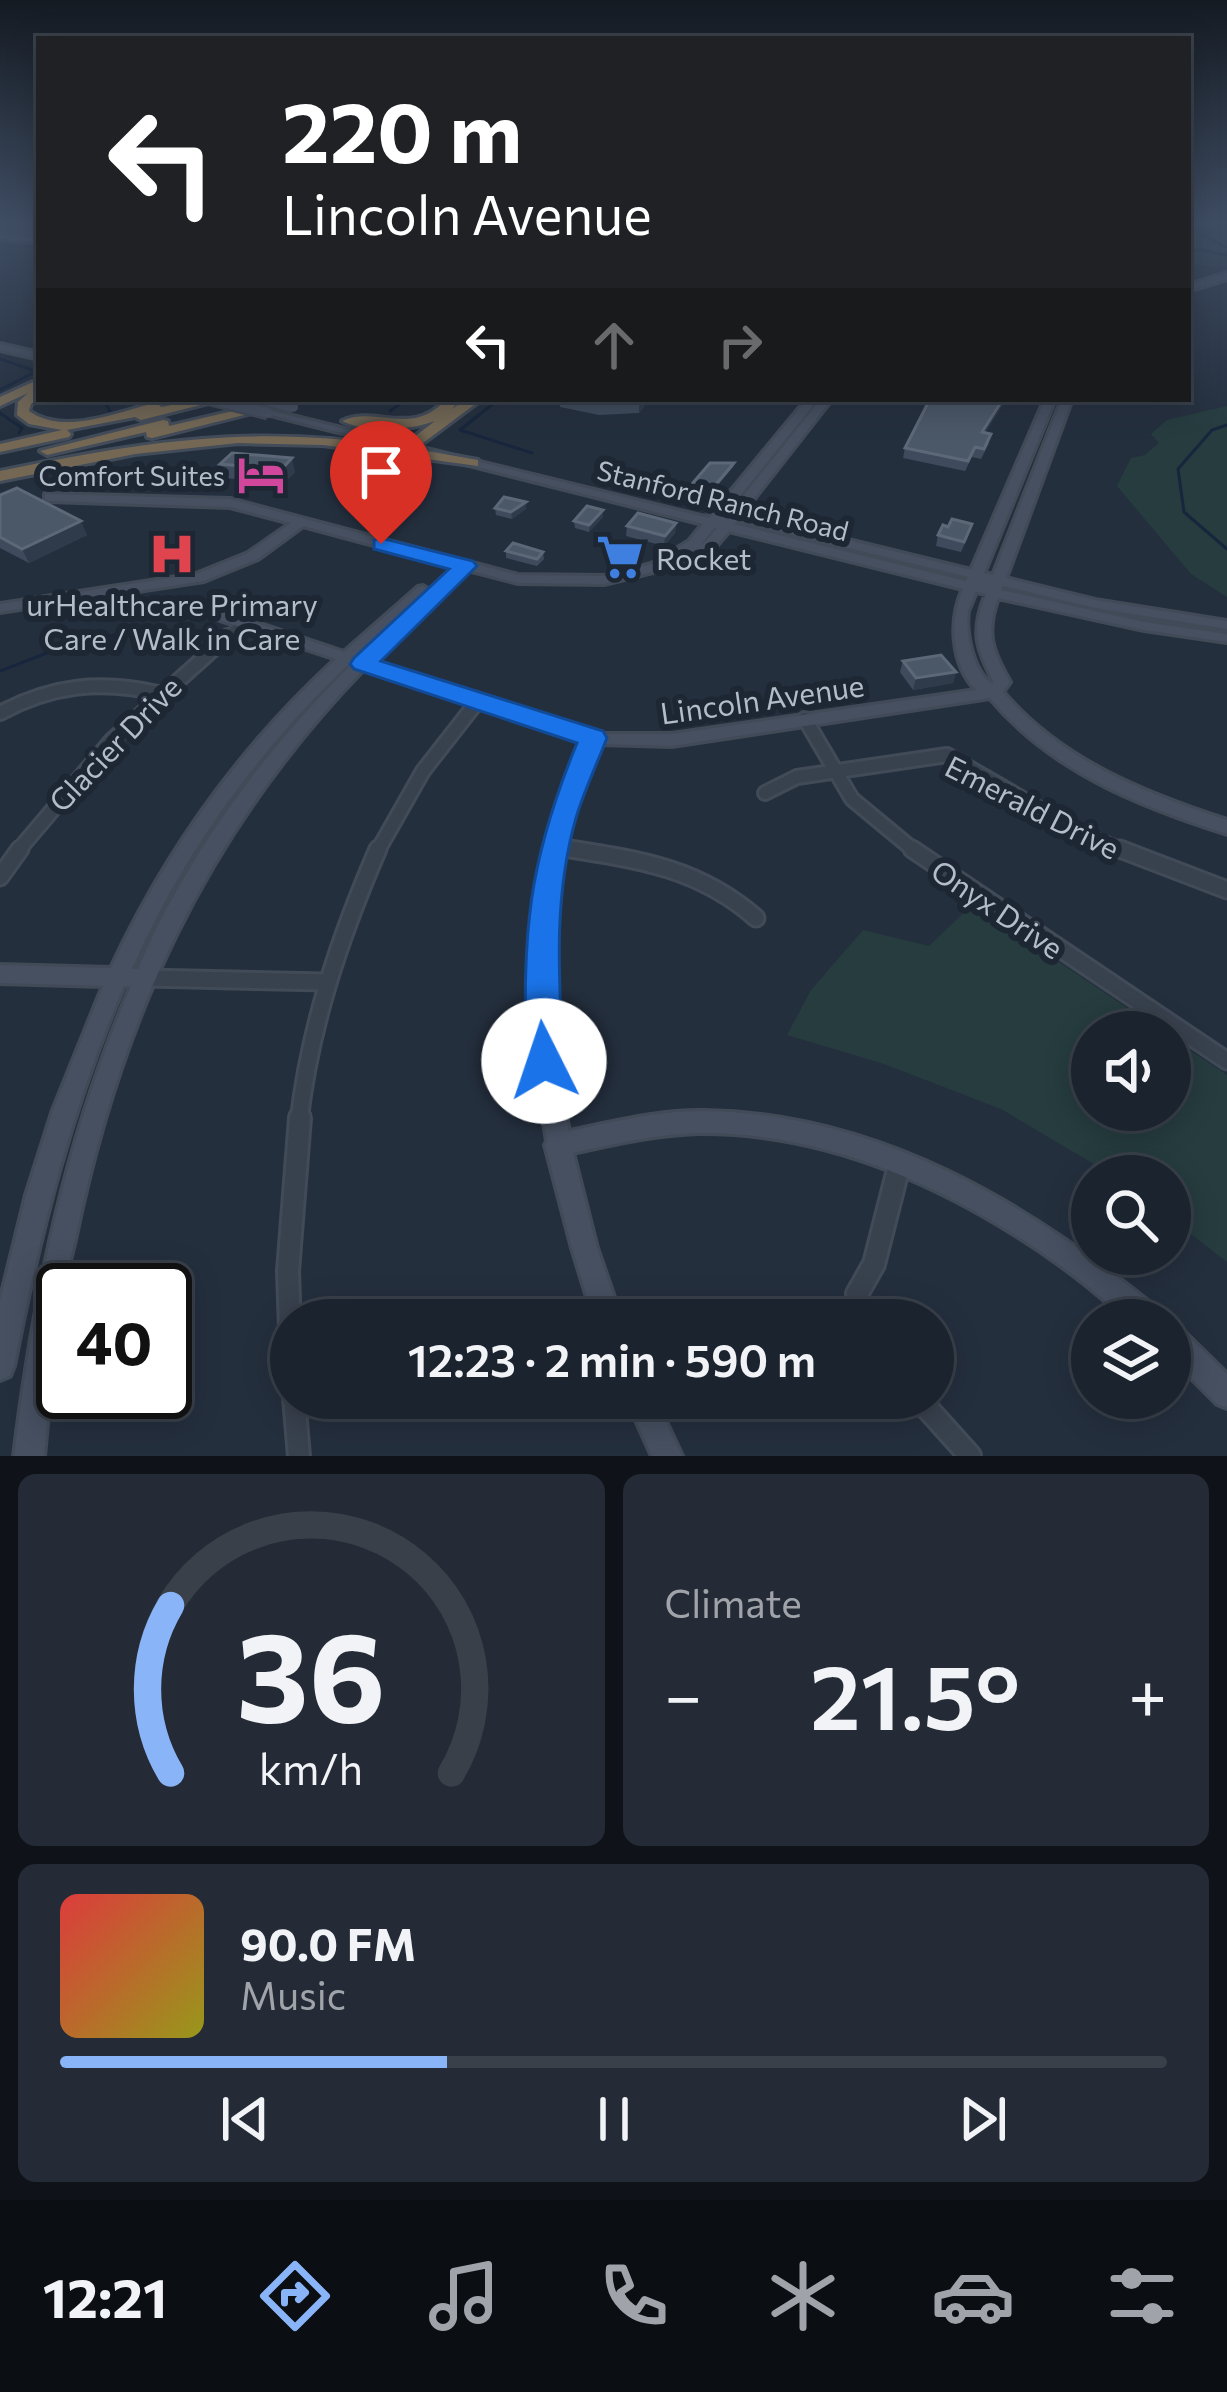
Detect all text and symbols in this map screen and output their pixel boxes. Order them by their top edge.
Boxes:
text: 220 m [282,78,522,180]
icon: left [84,84,240,240]
text: Lincoln Avenue [282,180,652,246]
icon: left [455,312,521,378]
icon: ahead [581,312,647,378]
icon: right [707,312,773,378]
pin [330,421,432,544]
icon: arrive [348,439,414,505]
hotel icon: Comfort Suites [236,450,286,500]
street label: Stanford Ranch Road [594,453,852,547]
place label: Comfort Suites [38,459,225,492]
hospital icon: urHealthcare Primary Care / Walk in Care [147,529,197,579]
supermarket icon: Rocket [595,532,645,582]
place label: Rocket [656,539,751,576]
place label: urHealthcare Primary Care / Walk in Care [26,585,318,656]
street label: Lincoln Avenue [658,665,866,731]
street label: Glacier Drive [40,668,188,818]
street label: Emerald Drive [940,746,1126,866]
street label: Onyx Drive [925,850,1071,966]
position arrow [481,998,607,1124]
map controls [1071,1011,1191,1419]
button: sound [1071,1011,1191,1131]
button: search [1071,1155,1191,1275]
speed limit sign: 40 [36,1263,192,1419]
button: layers [1071,1299,1191,1419]
text: 12:23 · 2 min · 590 m [408,1331,816,1386]
text: Climate [665,1578,802,1626]
text: 36 [236,1595,386,1748]
text: 21.5° [810,1638,1020,1749]
text: − [665,1653,702,1734]
text: + [1128,1653,1167,1734]
text: km/h [259,1741,363,1794]
text: 90.0 FM [240,1915,416,1970]
text: Music [240,1970,346,2018]
icon: previous [212,2086,278,2152]
icon: pause [581,2086,647,2152]
icon: next [950,2086,1016,2152]
icon: directions [253,2254,337,2338]
icon: music [422,2254,506,2338]
icon: phone [592,2254,676,2338]
icon: climate [761,2254,845,2338]
icon: car [931,2254,1015,2338]
icon: filters [1100,2254,1184,2338]
text: 12:21 [43,2263,167,2329]

